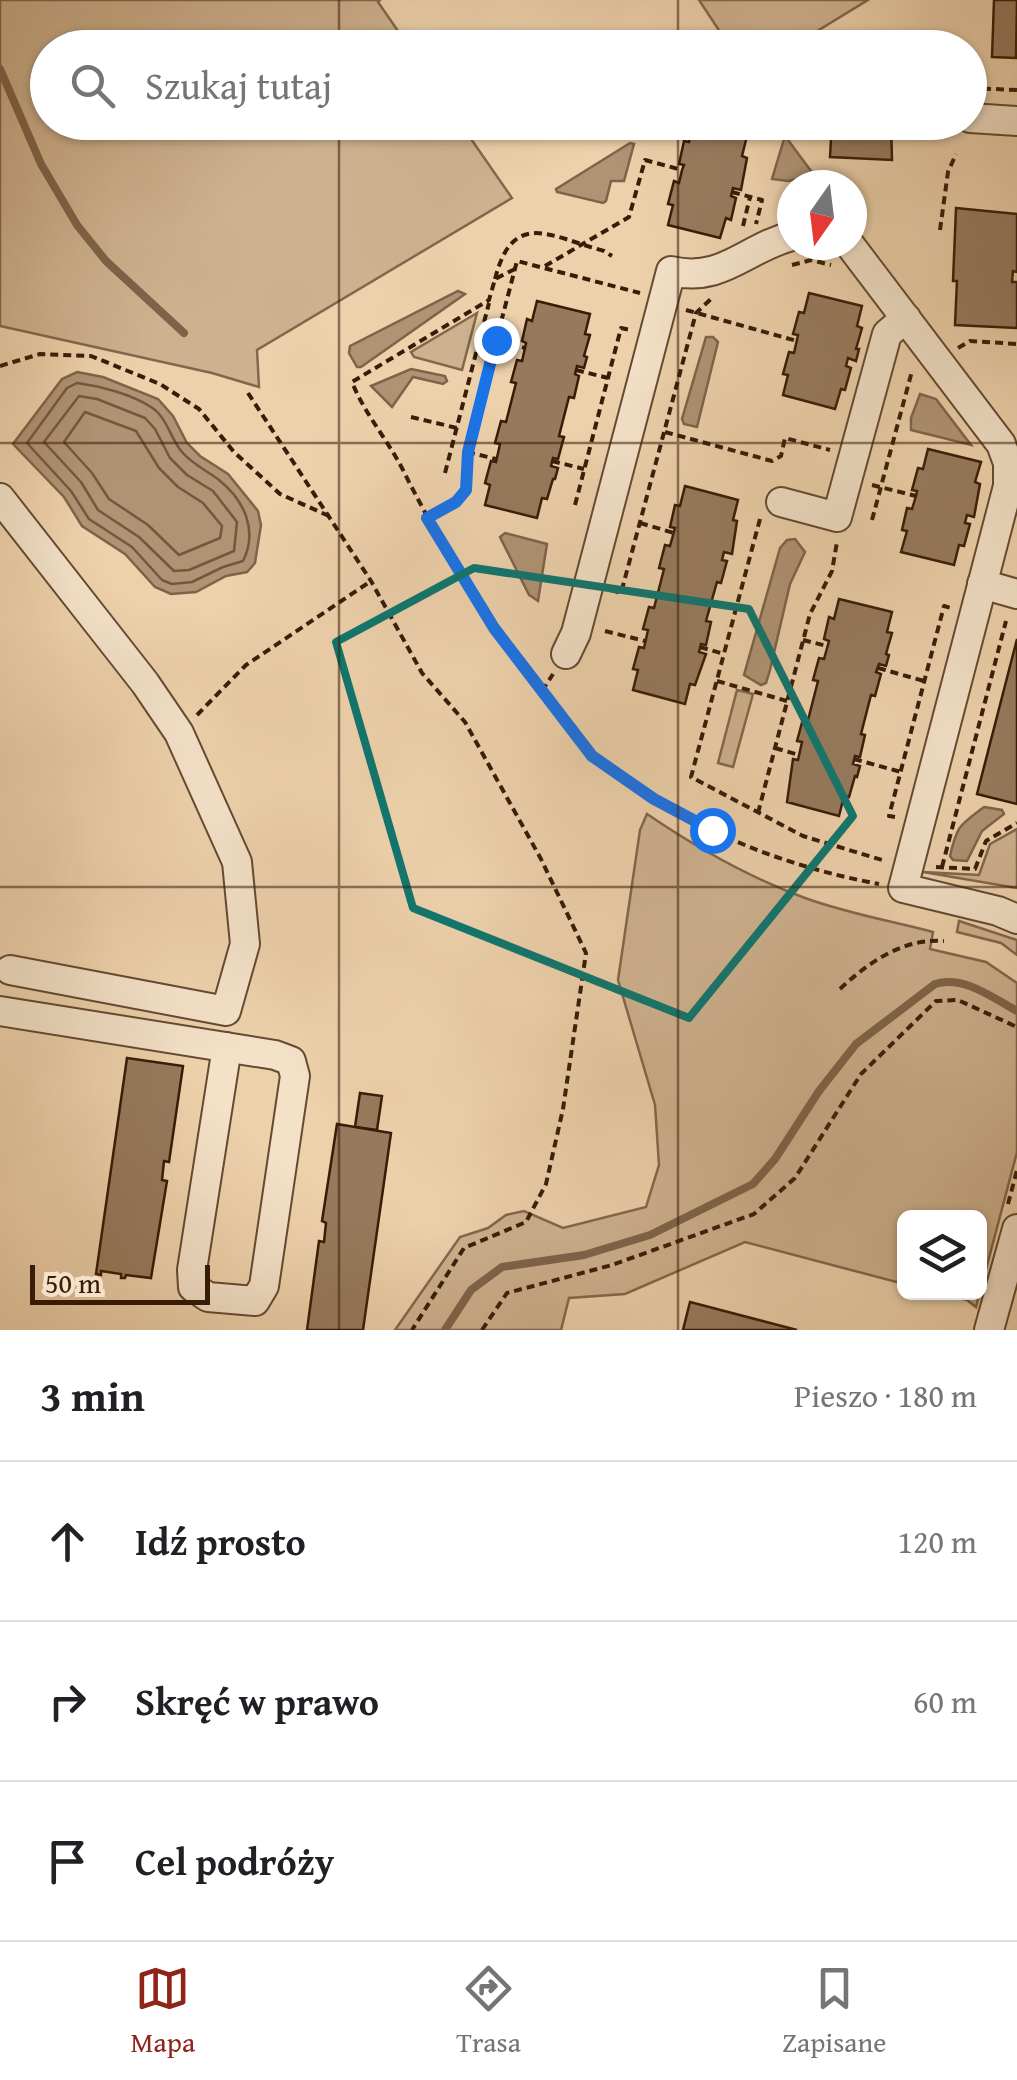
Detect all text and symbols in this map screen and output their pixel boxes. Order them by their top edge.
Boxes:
search box [30,30,987,140]
text: Szukaj tutaj [145,57,332,113]
icon: search [65,58,120,113]
north arrow [777,170,867,260]
route end [474,318,520,364]
route start [690,808,736,854]
map controls [897,1210,987,1300]
button: layers [897,1210,987,1300]
scale bar [30,1260,210,1304]
text: 50 m [45,1262,101,1303]
text: 3 min [40,1365,145,1426]
text: Pieszo · 180 m [794,1372,977,1419]
text: Idź prosto [135,1513,306,1569]
icon: ahead [40,1514,95,1569]
text: 120 m [898,1518,977,1565]
text: Skręć w prawo [135,1673,379,1729]
icon: right [40,1674,95,1729]
text: 60 m [913,1678,977,1725]
text: Cel podróży [135,1833,334,1889]
icon: arrive [40,1834,95,1889]
tab: Mapa [131,1961,195,2062]
tab: Trasa [456,1961,521,2062]
tab: Zapisane [782,1961,886,2062]

